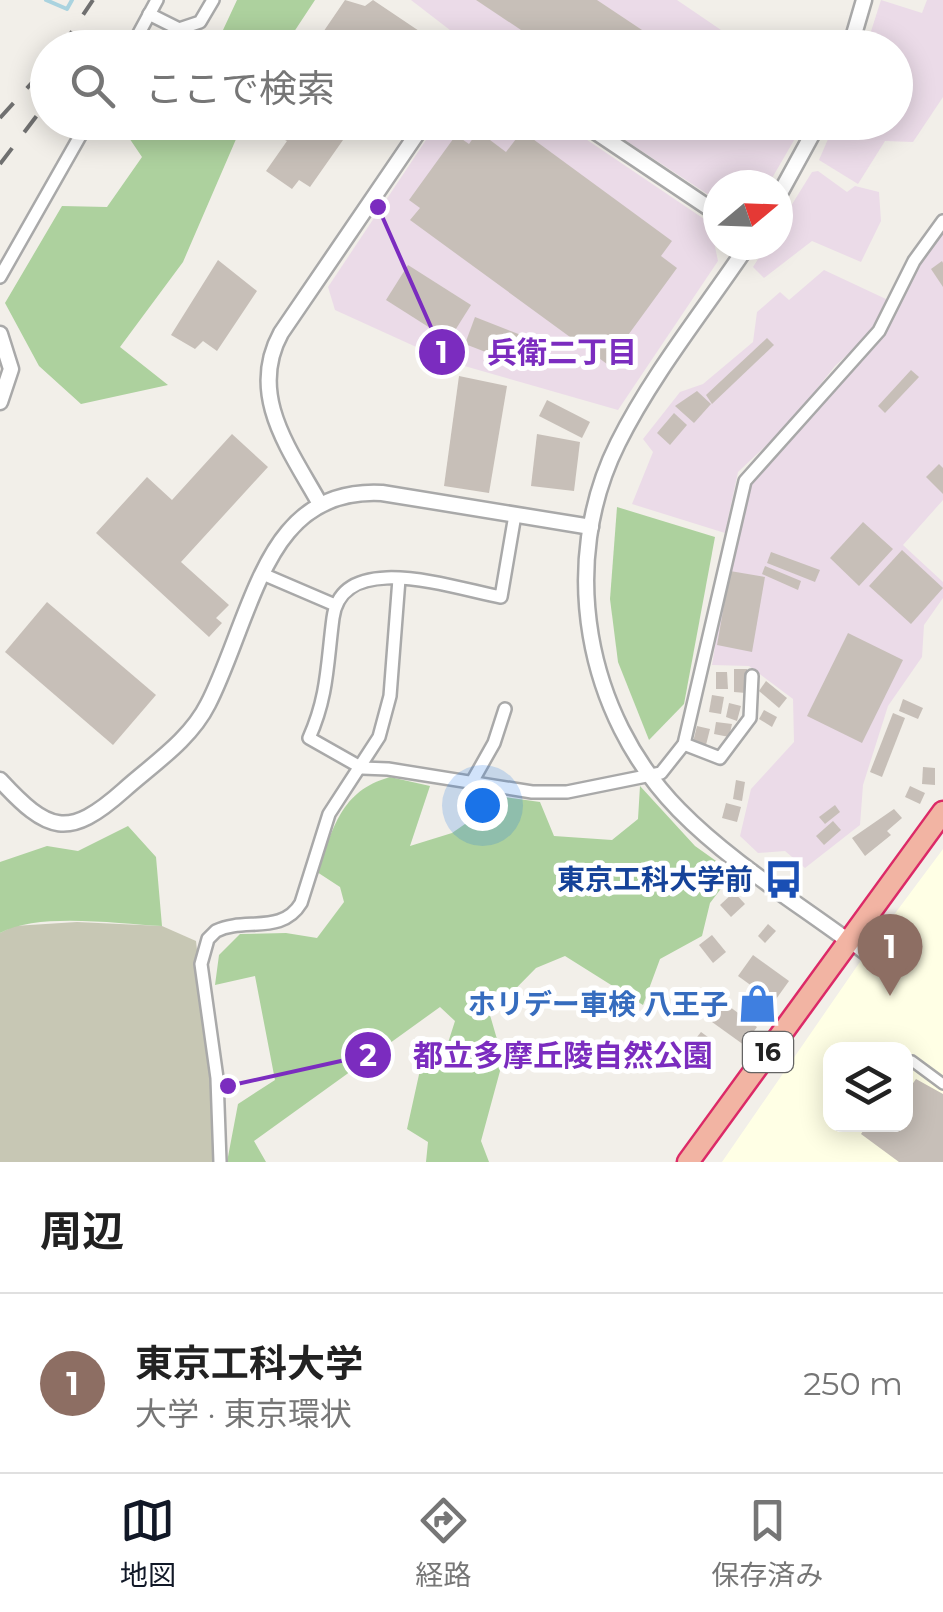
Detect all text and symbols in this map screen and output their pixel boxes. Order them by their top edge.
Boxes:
search box [30,30,913,140]
icon: search [65,58,120,113]
text: ここで検索 [145,65,335,112]
north arrow [703,170,793,260]
callout: 兵衛二丁目 [417,322,657,382]
text: 1 [436,334,448,371]
text: 兵衛二丁目 [487,334,637,371]
your location [457,780,508,831]
bus stop icon: 東京工科大学前 [762,858,804,900]
place label: 東京工科大学前 [557,862,753,896]
pin: 1 [858,914,922,996]
shop icon: ホリデー車検 八王子 [737,983,779,1025]
place label: ホリデー車検 八王子 [468,987,728,1021]
callout: 都立多摩丘陵自然公園 [343,1025,733,1085]
road number: 16 [743,1032,793,1072]
text: 2 [359,1037,377,1074]
text: 都立多摩丘陵自然公園 [413,1037,713,1074]
map controls [823,1042,913,1132]
button: layers [823,1042,913,1132]
text: 周辺 [40,1205,124,1257]
text: 東京工科大学 [135,1340,363,1387]
text: 1 [66,1364,79,1403]
text: 250 m [803,1364,903,1403]
text: 大学 · 東京環状 [135,1394,352,1433]
tab: 地図 [120,1493,176,1593]
tab: 経路 [415,1493,471,1593]
tab: 保存済み [711,1493,823,1593]

